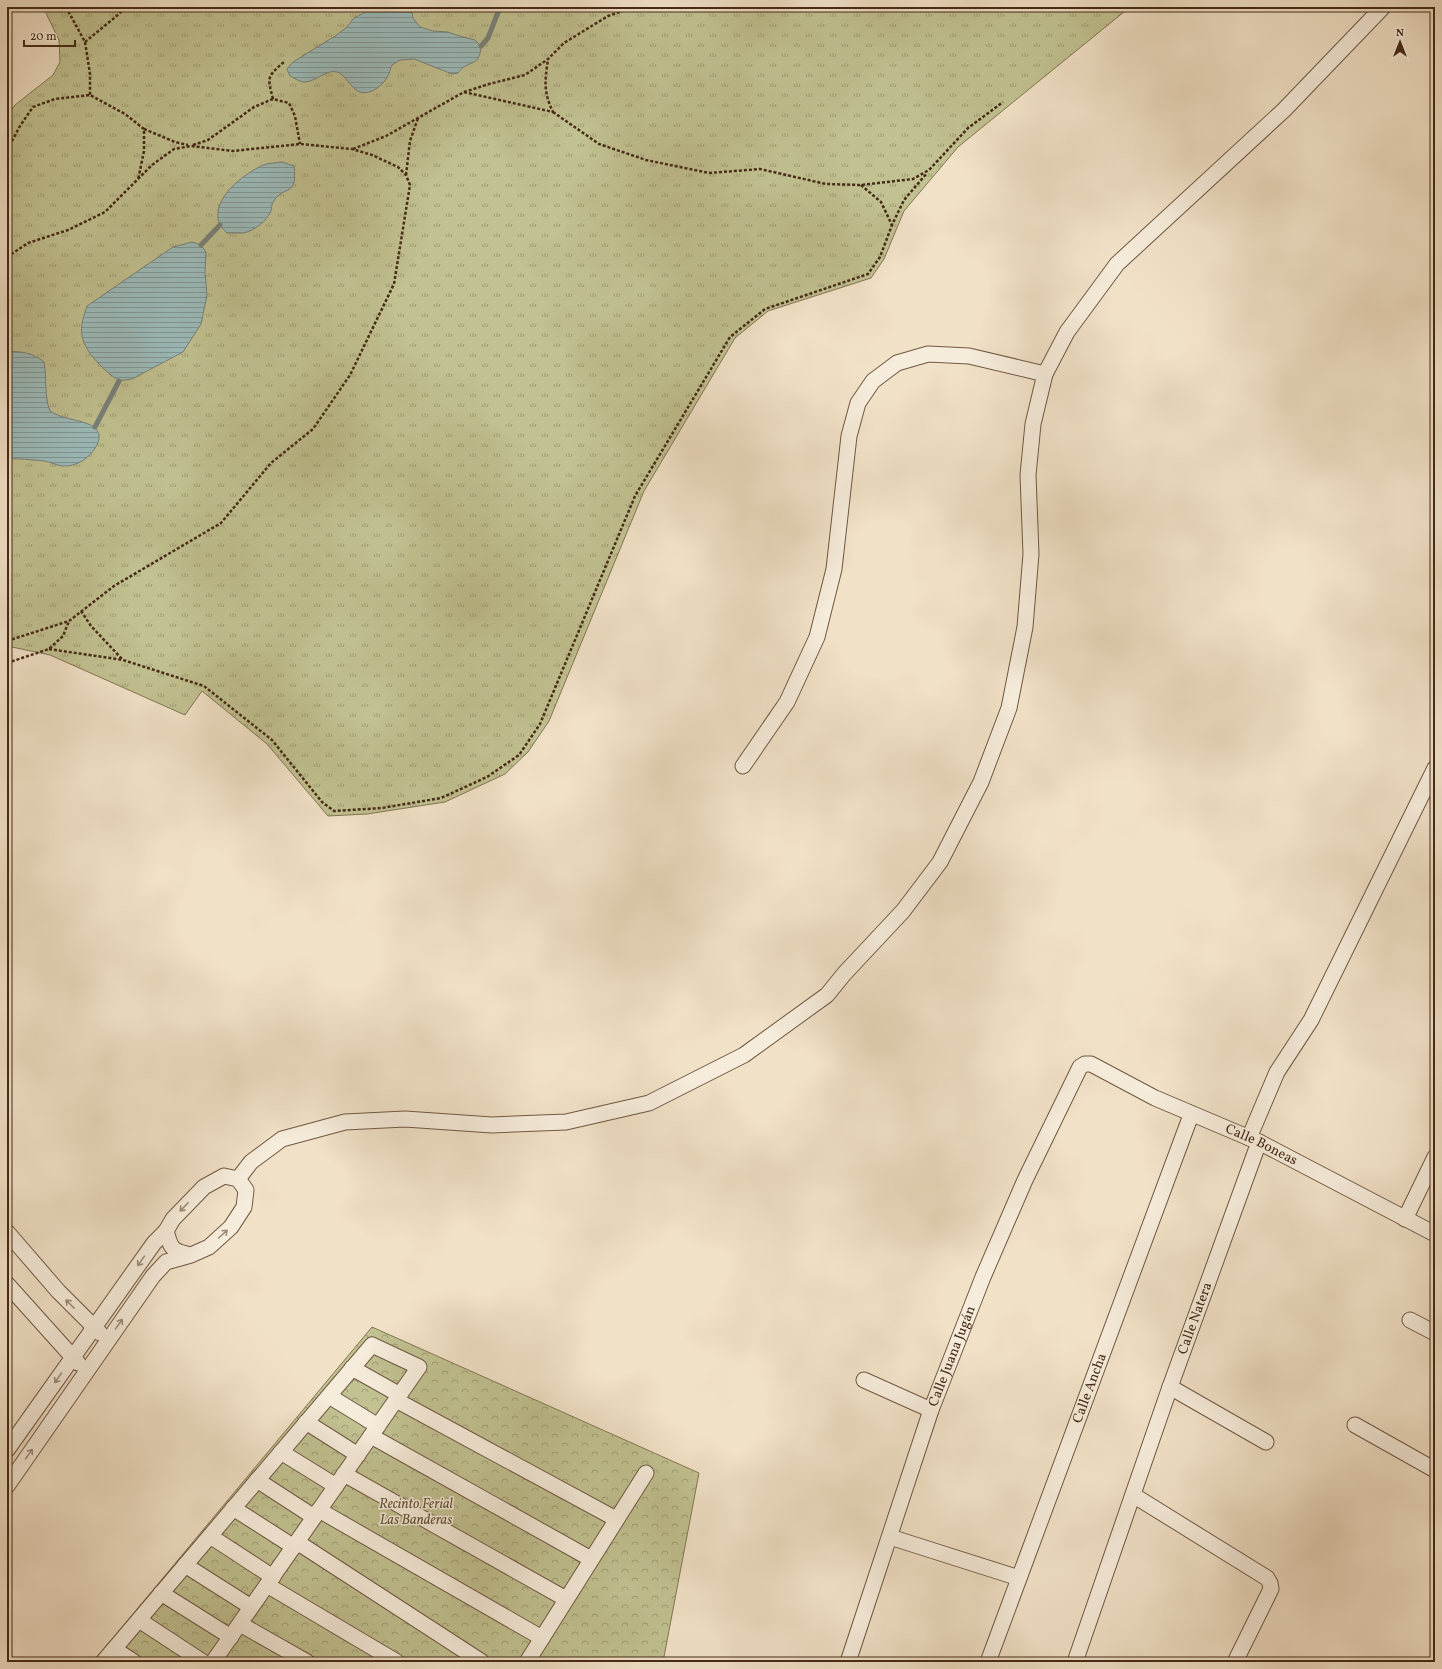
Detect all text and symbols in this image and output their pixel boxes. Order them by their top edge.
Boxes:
scale bar [24,22,75,48]
north arrow [1380,22,1420,62]
text: N [1396,26,1404,41]
text: 20 m [30,29,57,45]
street label: Calle Boneas [1222,1119,1301,1170]
one-way arrow [180,1202,189,1212]
one-way arrow [218,1230,228,1239]
one-way arrow [137,1255,145,1266]
street label: Calle Natera [1173,1280,1217,1357]
one-way arrow [65,1299,75,1309]
street label: Calle Juana Jugán [924,1303,980,1409]
one-way arrow [115,1319,123,1330]
street label: Calle Ancha [1068,1350,1111,1426]
one-way arrow [54,1372,62,1383]
one-way arrow [25,1449,33,1460]
park label: Recinto Ferial Las Banderas [379,1495,454,1530]

